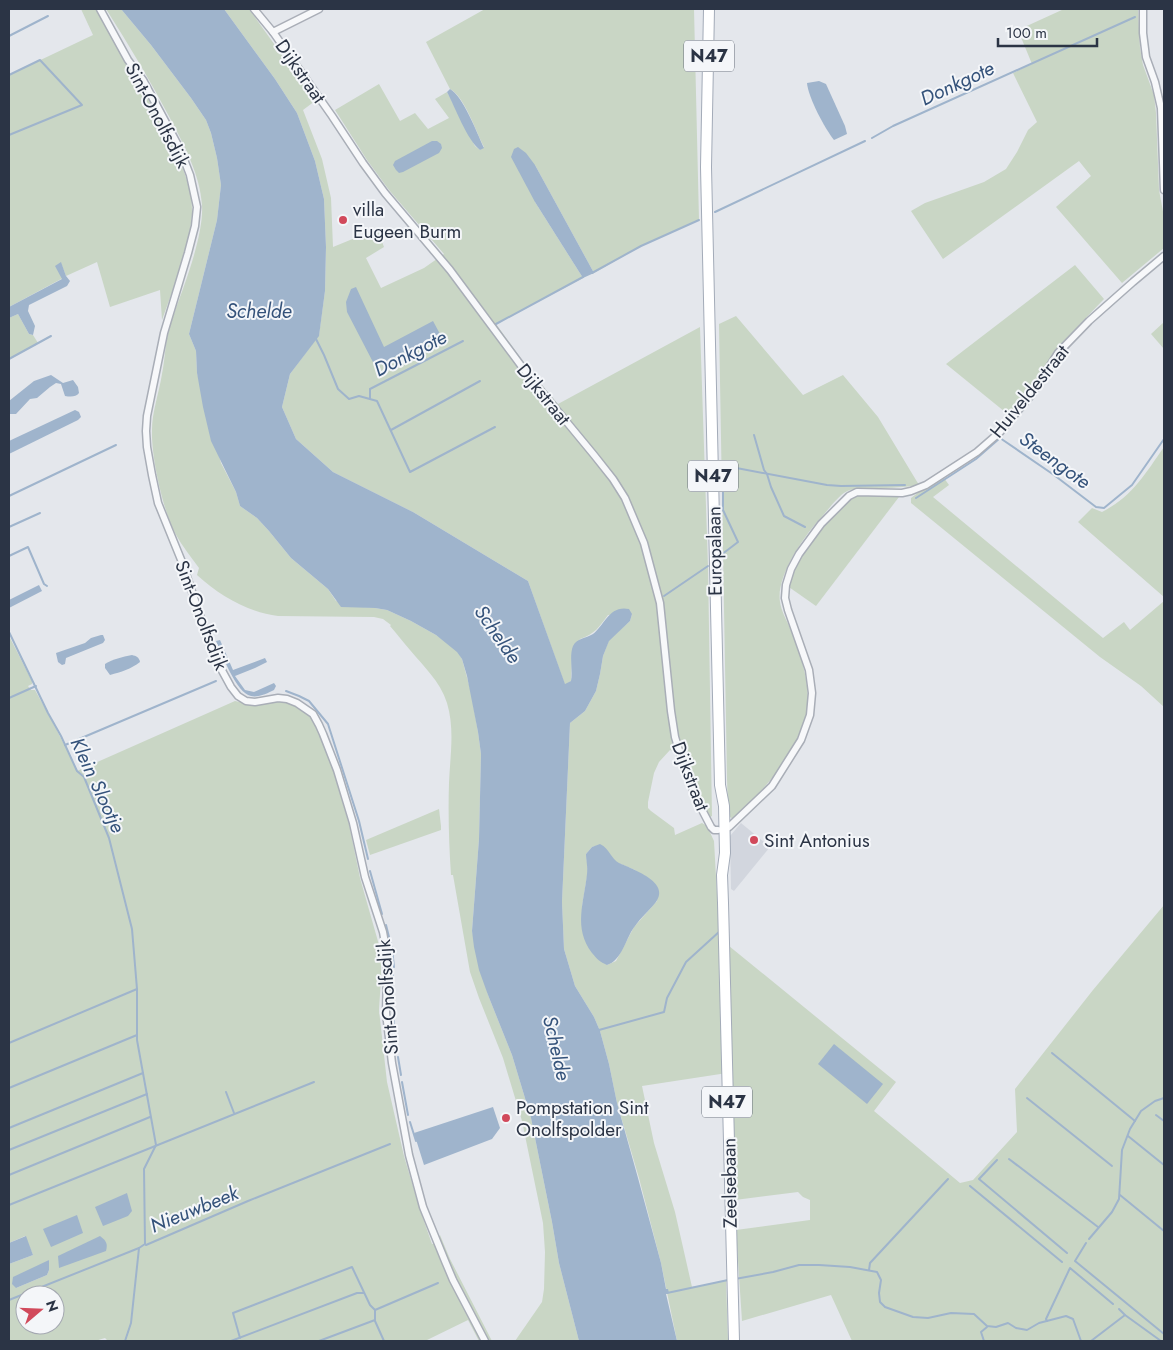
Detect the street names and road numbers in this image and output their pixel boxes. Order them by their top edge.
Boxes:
street label: Dijkstraat [269,34,333,109]
road number: N47 [684,40,734,72]
street label: Sint-Onolfsdijk [119,58,197,173]
street label: Huiveldestraat [983,339,1076,444]
street label: Dijkstraat [510,358,577,431]
road number: N47 [688,461,738,492]
street label: Europalaan [700,506,729,596]
street label: Sint-Onolfsdijk [168,556,235,675]
street label: Dijkstraat [665,737,716,815]
street label: Sint-Onolfsdijk [370,938,405,1056]
road number: N47 [702,1086,752,1118]
street label: Zeelsebaan [715,1138,744,1228]

